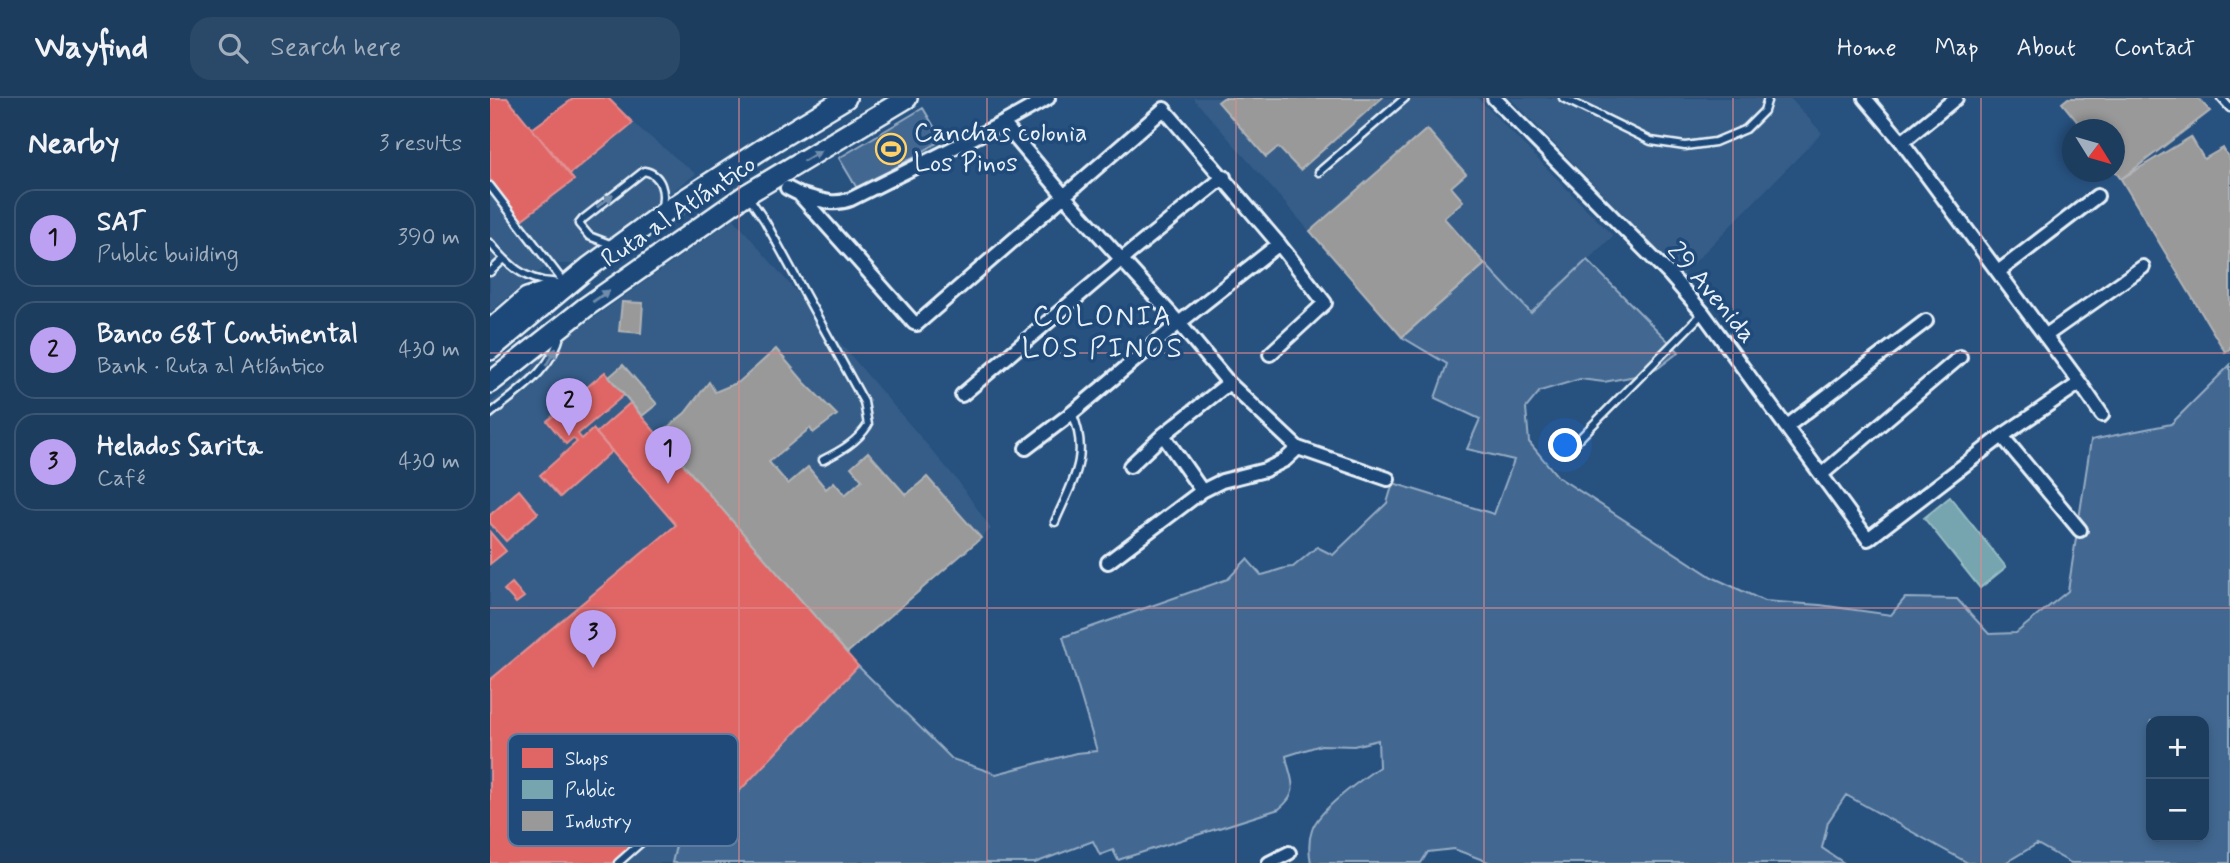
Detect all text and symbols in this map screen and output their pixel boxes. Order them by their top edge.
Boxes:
search box [190,17,680,80]
text: Wayfind [35,26,148,70]
icon: search [214,29,252,67]
text: Search here [270,31,401,65]
text: Home [1837,33,1897,64]
text: Map [1935,33,1979,64]
text: About [2017,33,2076,64]
text: Contact [2114,33,2195,64]
place label: Canchas colonia Los Pinos [914,117,1088,181]
north arrow [2062,119,2125,182]
text: Nearby [28,124,119,163]
text: 3 results [379,129,462,159]
sports icon: Canchas colonia Los Pinos [874,132,908,166]
street label: Ruta al Atlántico [595,148,763,276]
one-way arrow [802,150,821,162]
one-way arrow [596,194,614,209]
text: SAT [97,206,145,240]
text: 1 [48,223,58,253]
text: 390 m [398,223,460,253]
street label: 29 Avenida [1659,235,1763,351]
text: Public building [97,240,239,270]
one-way arrow [592,289,610,303]
district label: COLONIA LOS PINOS [1022,299,1184,368]
text: Banco G&T Continental [97,318,358,352]
text: 2 [47,335,59,365]
text: 430 m [399,335,460,365]
one-way arrow [545,347,557,366]
text: Bank · Ruta al Atlántico [97,352,325,382]
pin: 2 [546,378,592,436]
pin: 1 [645,426,691,484]
your location [1548,428,1582,462]
text: Helados Sarita [97,430,263,464]
text: 3 [48,447,58,477]
text: 430 m [399,447,460,477]
text: Café [97,464,146,494]
pin: 3 [570,610,616,668]
map controls [2146,716,2209,842]
button: + [2146,716,2209,779]
legend [508,734,738,846]
text: Shops [565,747,608,772]
text: Public [565,778,616,803]
button: − [2146,779,2209,842]
text: Industry [565,810,632,835]

